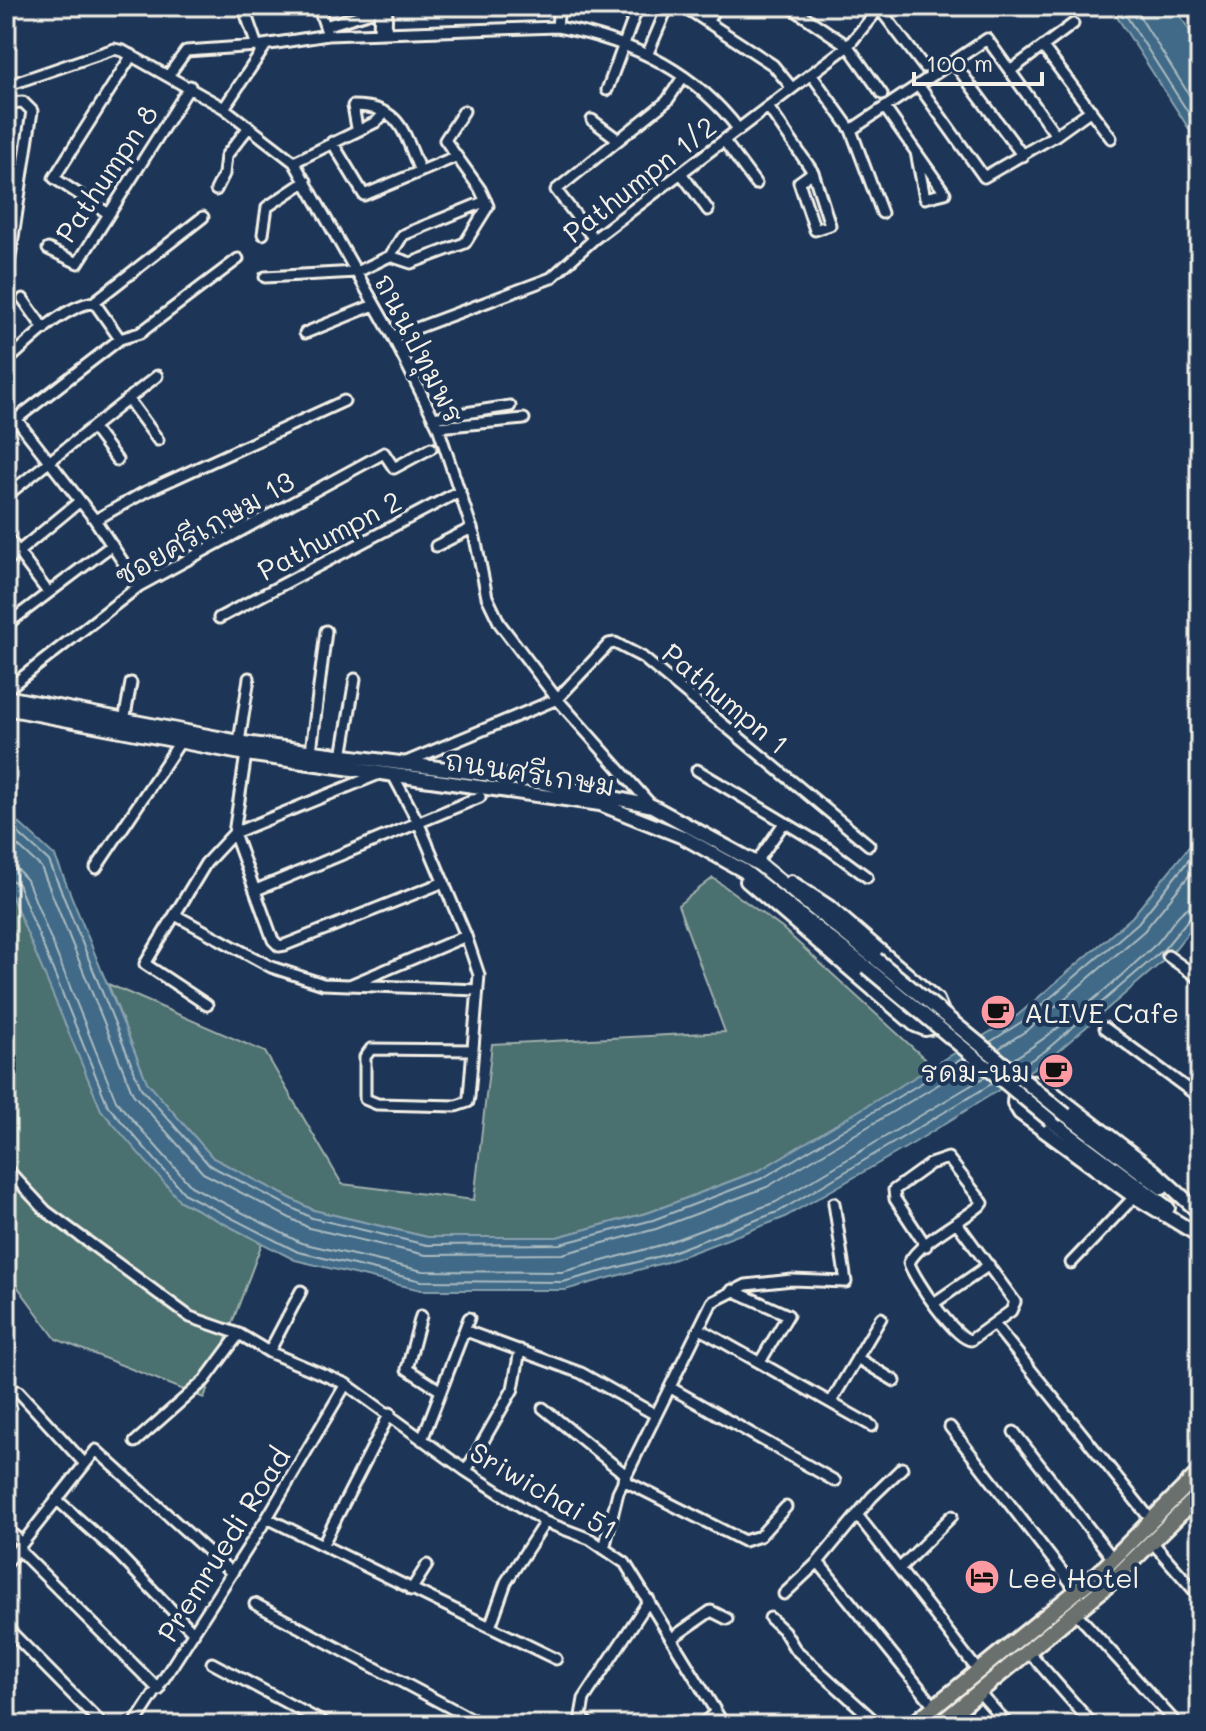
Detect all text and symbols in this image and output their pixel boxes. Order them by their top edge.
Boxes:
scale bar [914,36,1042,86]
text: 100 m [926,47,993,78]
street label: Pathumpn 8 [47,97,165,249]
street label: Pathumpn 1/2 [555,108,723,250]
street label: ถนนปทุมพร [362,267,473,431]
street label: ซอยศรีเกษม 13 [108,462,300,594]
street label: Pathumpn 2 [251,482,407,588]
street label: Pathumpn 1 [655,635,797,761]
street label: ถนนศรีเกษม [442,741,618,803]
cafe icon: ALIVE Cafe [979,993,1017,1031]
place label: ALIVE Cafe [1024,994,1179,1030]
cafe icon: รดม-นม [1037,1052,1075,1090]
place label: รดม-นม [921,1053,1030,1089]
street label: Sriwichai 51 [464,1433,624,1547]
street label: Premruedi Road [149,1440,297,1648]
hotel icon: Lee Hotel [963,1558,1001,1596]
place label: Lee Hotel [1008,1559,1140,1595]

